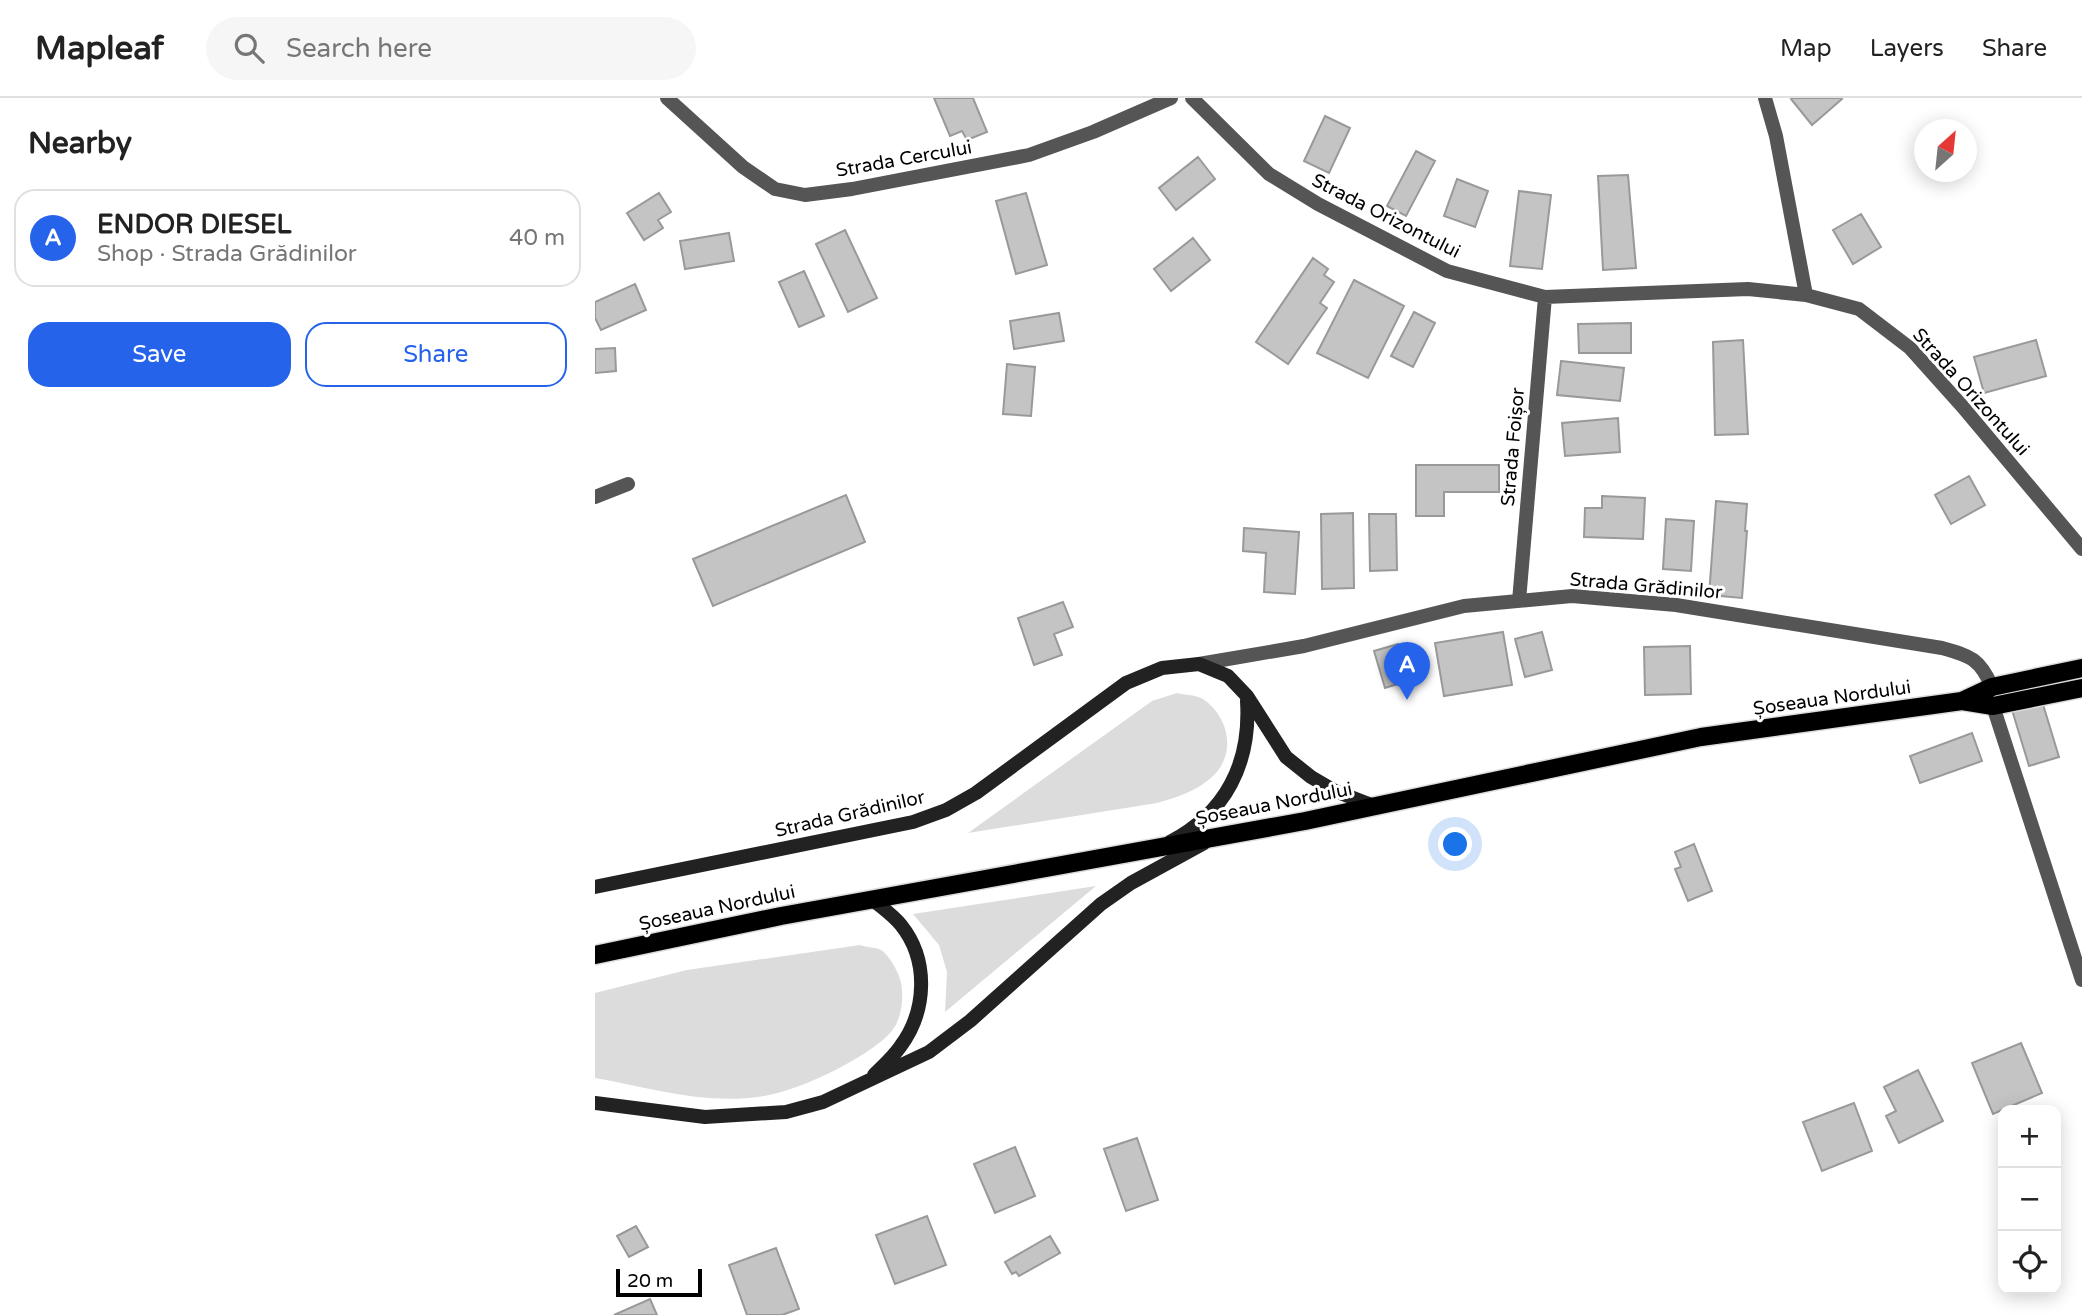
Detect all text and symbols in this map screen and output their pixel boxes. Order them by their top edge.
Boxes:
search box [206,17,696,80]
text: Mapleaf [35,29,164,68]
icon: search [230,29,268,67]
text: Search here [286,33,432,64]
text: Map [1780,34,1832,63]
text: Layers [1870,34,1944,63]
text: Share [1982,34,2047,63]
north arrow [1914,119,1977,182]
text: Nearby [28,125,132,162]
street label: Strada Cercului [834,136,974,182]
street label: Strada Orizontului [1308,169,1464,263]
text: ENDOR DIESEL [97,209,291,240]
text: A [44,224,62,252]
text: 40 m [509,224,565,252]
text: Shop · Strada Grădinilor [97,240,357,268]
button: Save [28,322,291,387]
button: Share [305,322,567,387]
street label: Strada Orizontului [1908,324,2034,460]
street label: Strada Foișor [1497,386,1529,507]
street label: Strada Grădinilor [1569,568,1724,604]
pin: A [1384,642,1430,700]
street label: Șoseaua Nordului [1752,676,1912,720]
street label: Șoseaua Nordului [1194,778,1354,830]
street label: Strada Grădinilor [773,786,928,842]
your location [1438,827,1472,861]
street label: Șoseaua Nordului [637,881,797,935]
map controls [1998,1105,2061,1294]
button: + [1998,1105,2061,1168]
button: − [1998,1168,2061,1231]
button: locate [1998,1231,2061,1294]
scale bar [616,1266,702,1298]
text: 20 m [627,1270,673,1292]

